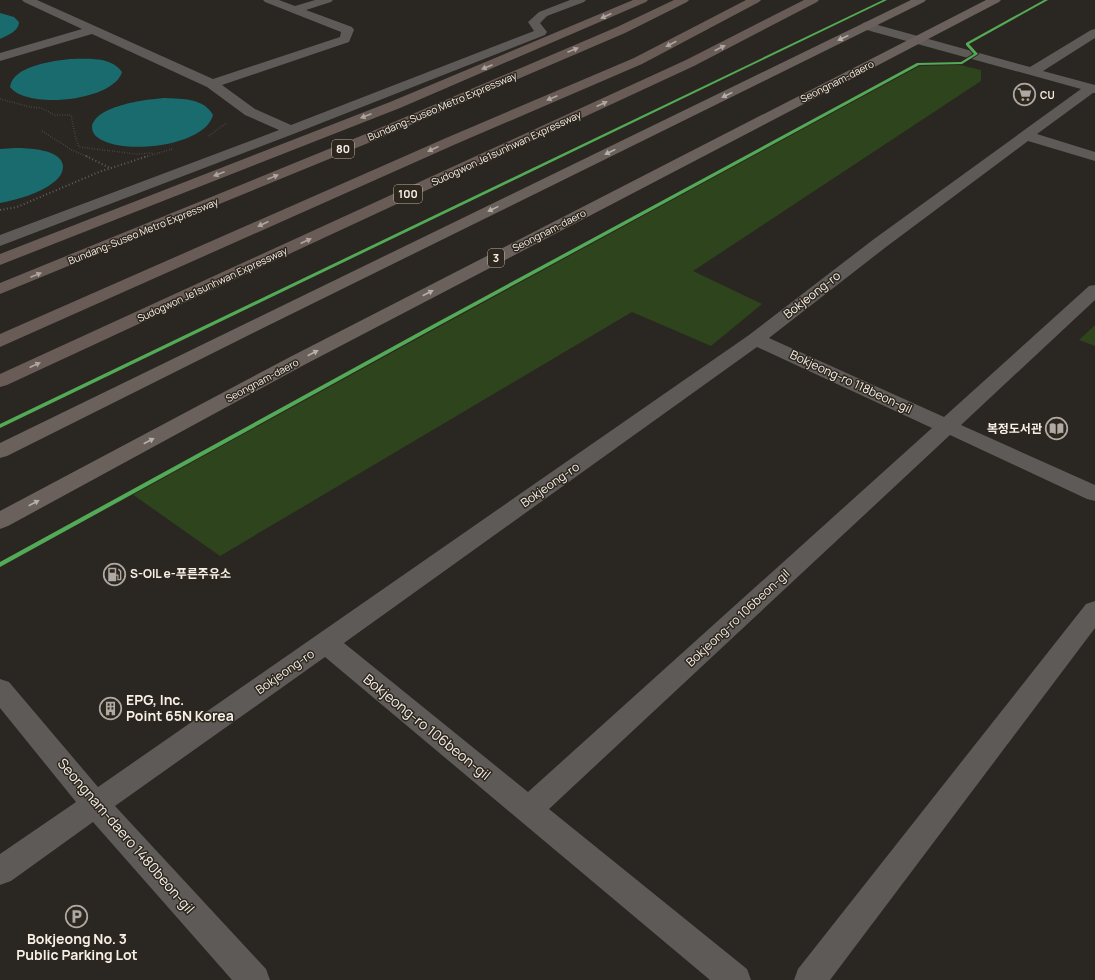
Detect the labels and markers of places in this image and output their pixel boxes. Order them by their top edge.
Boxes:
supermarket icon: CU [1011,82,1037,108]
place label: CU [1040,88,1055,102]
library icon: 복정도서관 [1044,416,1070,442]
place label: 복정도서관 [987,420,1042,437]
fuel station icon: S-OIL e-푸른주유소 [102,561,128,587]
place label: S-OIL e-푸른주유소 [130,565,231,582]
place label: EPG, Inc. Point 65N Korea [126,690,234,725]
building icon: EPG, Inc. Point 65N Korea [97,695,123,721]
parking icon: Bokjeong No. 3 Public Parking Lot [64,904,90,930]
place label: Bokjeong No. 3 Public Parking Lot [16,929,138,964]

